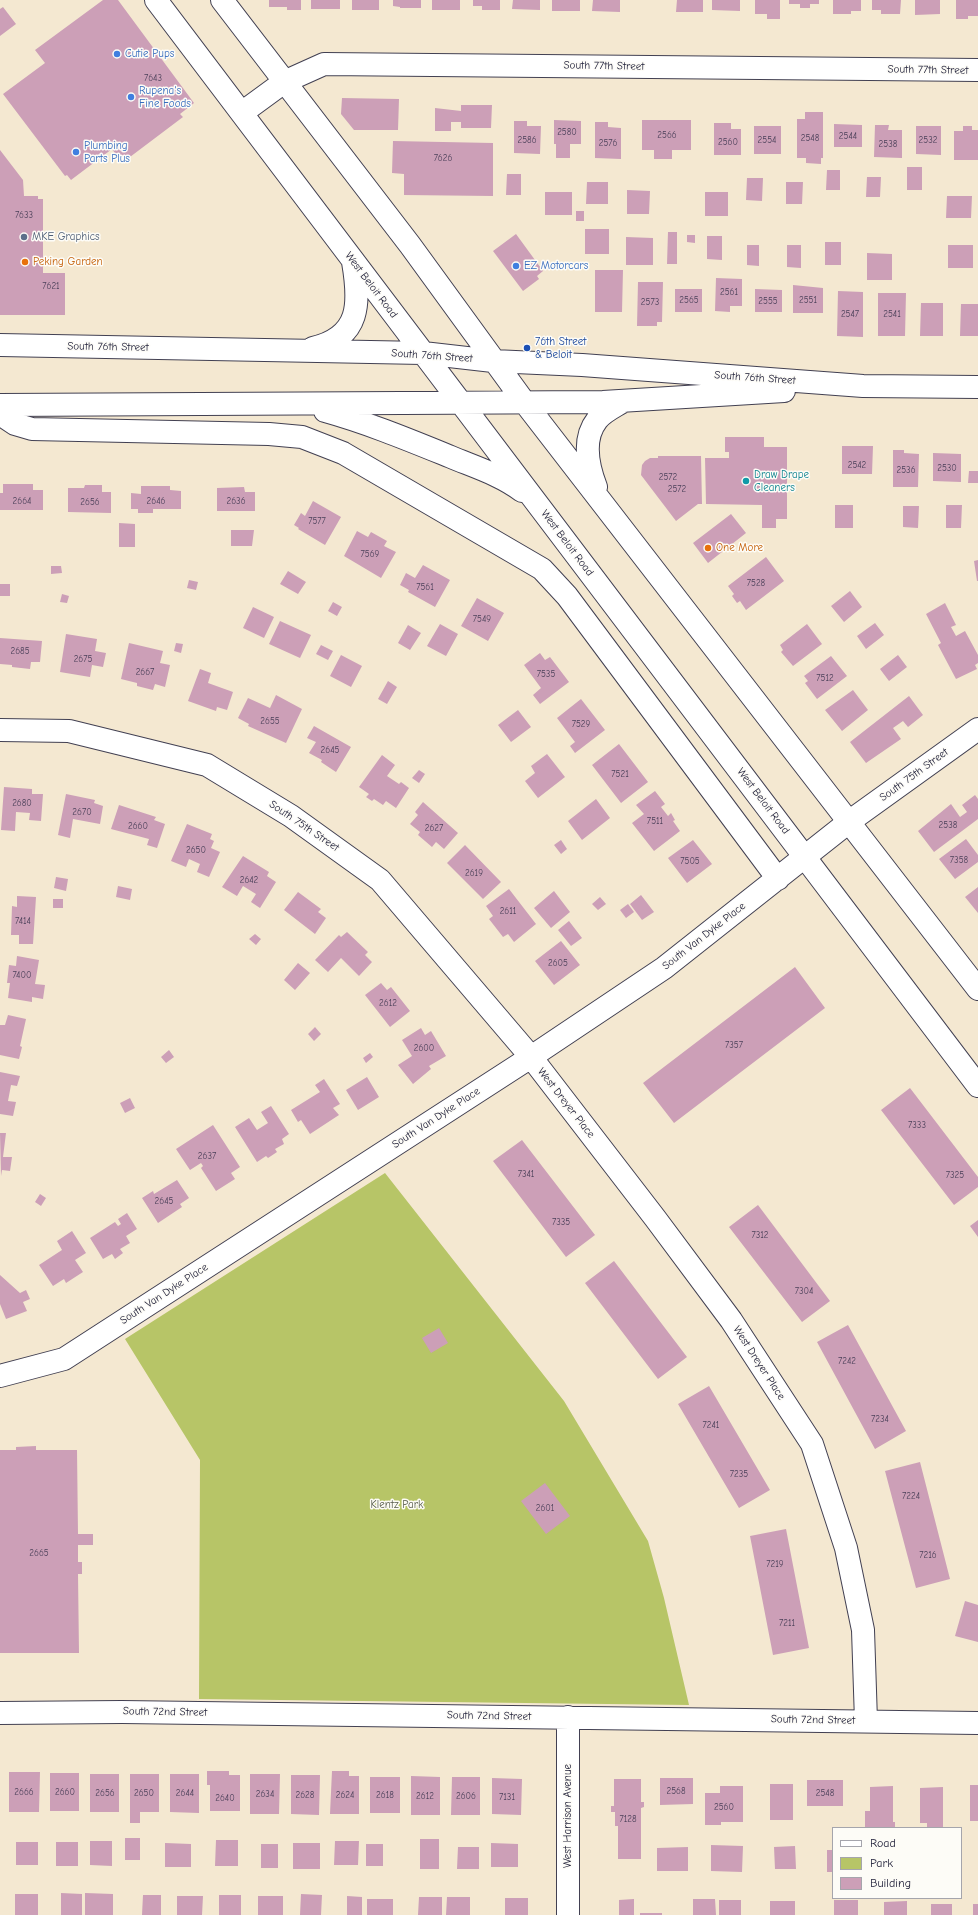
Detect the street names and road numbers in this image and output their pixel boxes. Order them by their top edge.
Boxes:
street label: South 77th Street [563,59,645,73]
street label: South 77th Street [887,63,969,77]
street label: West Beloit Road [342,249,400,321]
street label: South 76th Street [67,340,149,354]
street label: South 76th Street [391,347,473,365]
street label: South 76th Street [714,369,796,387]
street label: West Beloit Road [538,507,596,579]
street label: South 75th Street [877,746,951,804]
street label: West Beloit Road [734,765,792,837]
street label: South 75th Street [266,798,342,854]
street label: South Van Dyke Place [660,899,748,973]
street label: West Dreyer Place [534,1065,598,1141]
street label: South Van Dyke Place [390,1085,482,1151]
street label: South Van Dyke Place [118,1261,210,1327]
street label: West Dreyer Place [730,1323,788,1403]
street label: South 72nd Street [123,1705,207,1719]
street label: South 72nd Street [447,1709,531,1723]
street label: South 72nd Street [771,1713,855,1727]
street label: West Harrison Avenue [561,1764,575,1868]

